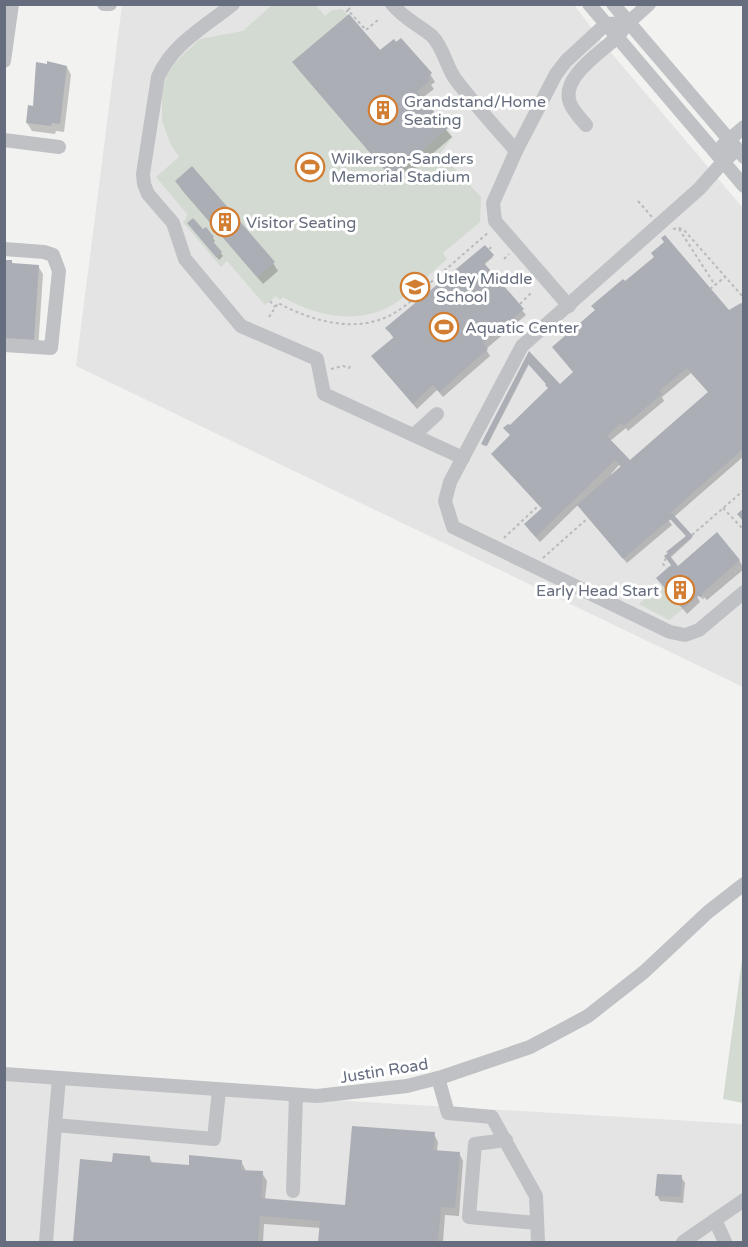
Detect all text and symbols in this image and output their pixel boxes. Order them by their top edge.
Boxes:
place label: Grandstand/Home Seating [404,92,546,130]
building icon: Grandstand/Home Seating [367,94,399,126]
place label: Wilkerson-Sanders Memorial Stadium [331,149,474,187]
sports icon: Wilkerson-Sanders Memorial Stadium [294,151,326,183]
building icon: Visitor Seating [209,206,241,238]
place label: Visitor Seating [246,213,356,233]
place label: Utley Middle School [436,269,532,307]
school or university icon: Utley Middle School [399,271,431,303]
sports icon: Aquatic Center [428,311,460,343]
place label: Aquatic Center [465,318,580,338]
building icon: Early Head Start [664,574,696,606]
place label: Early Head Start [536,581,659,601]
street label: Justin Road [339,1054,430,1088]

